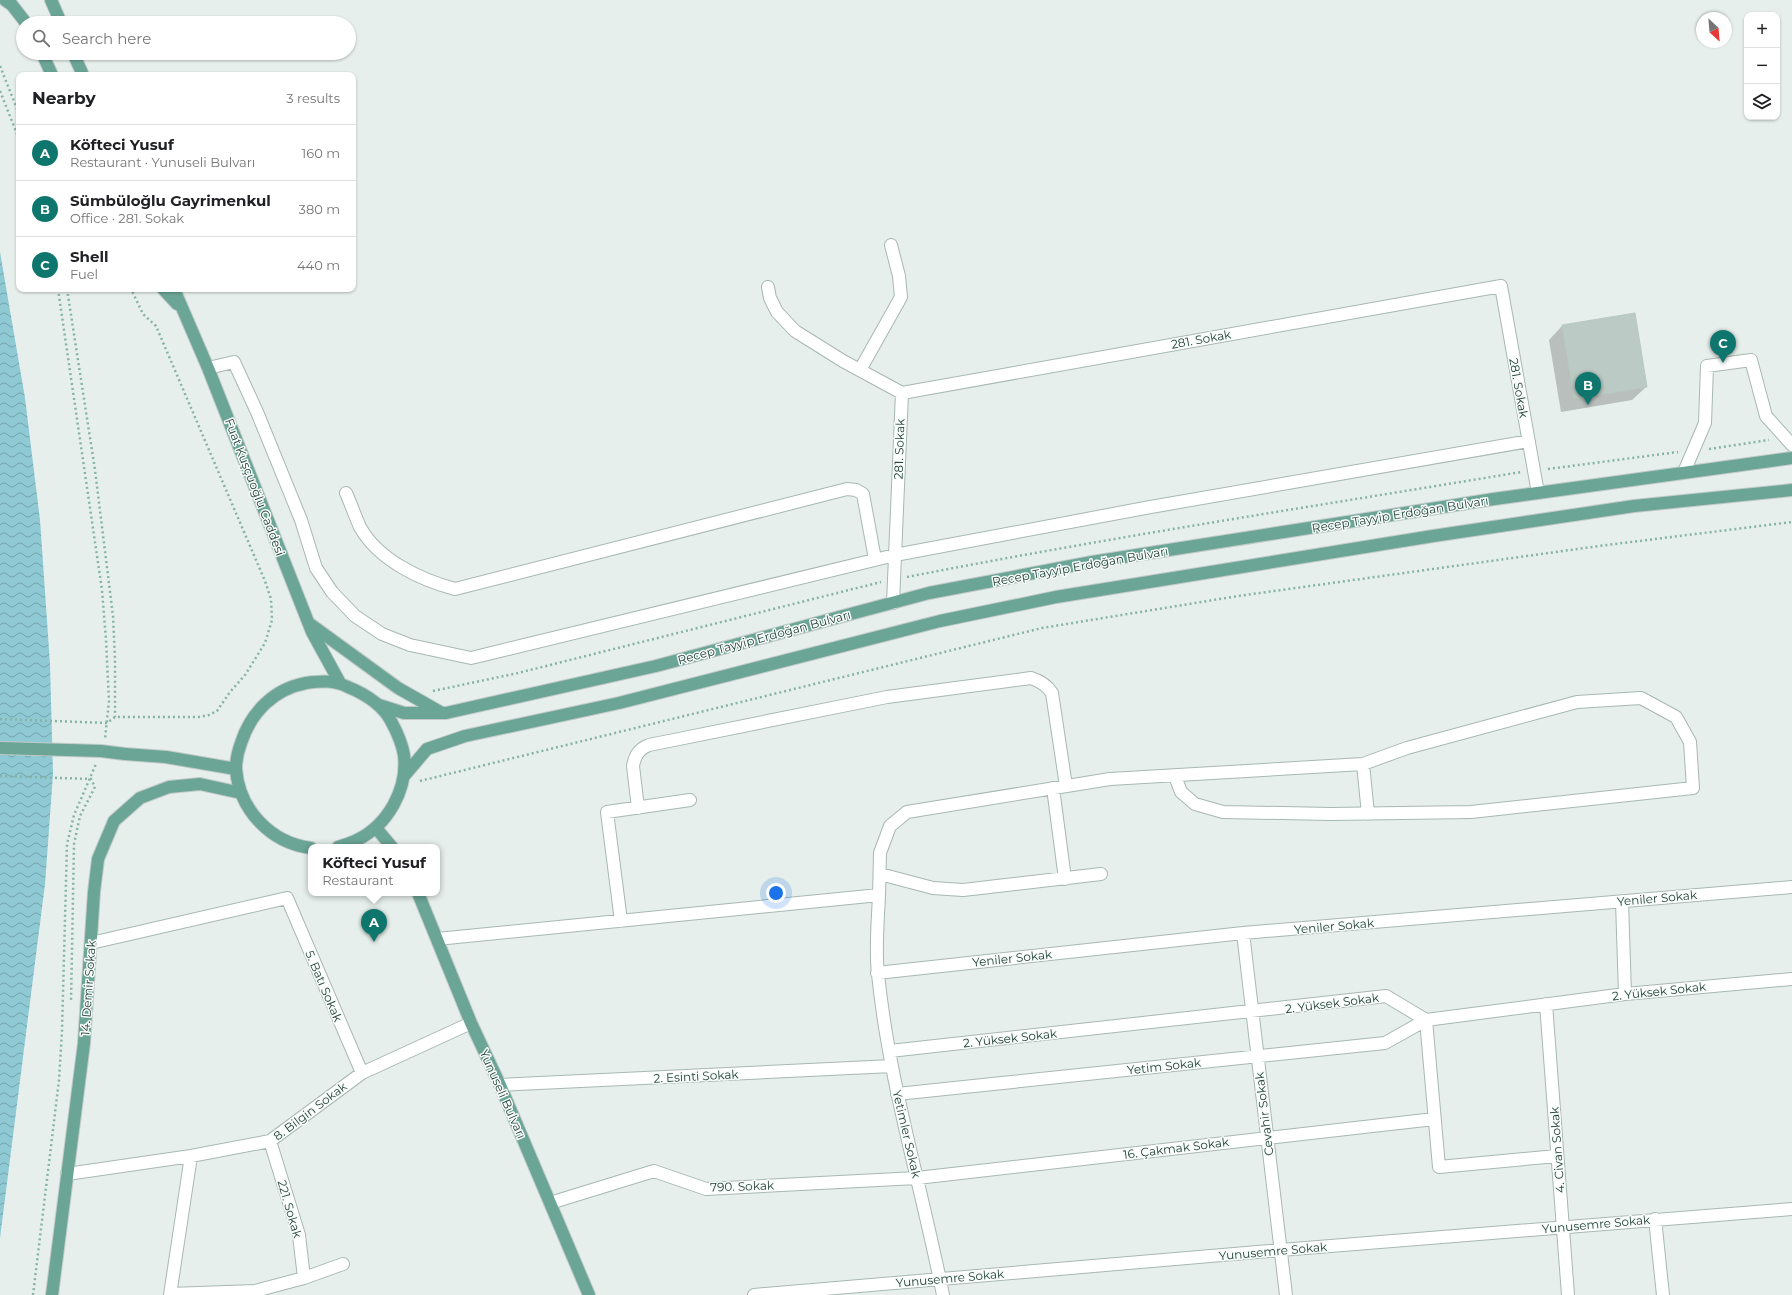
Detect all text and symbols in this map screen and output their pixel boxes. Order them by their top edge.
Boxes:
north arrow [1696,12,1732,48]
map controls [1744,12,1780,120]
button: + [1744,12,1780,48]
search box [16,16,356,60]
icon: search [30,27,52,49]
text: Search here [62,29,151,48]
button: − [1744,48,1780,84]
button: layers [1744,84,1780,120]
text: Nearby [32,88,96,108]
text: 3 results [286,90,340,106]
text: Köfteci Yusuf [70,135,174,154]
text: A [40,145,50,161]
text: 160 m [302,145,340,161]
text: Restaurant · Yunuseli Bulvarı [70,154,255,170]
text: Sümbüloğlu Gayrimenkul [70,191,271,210]
text: B [40,201,50,217]
text: 380 m [299,201,340,217]
text: Office · 281. Sokak [70,210,184,226]
text: Shell [70,247,109,266]
text: C [40,257,50,273]
text: 440 m [297,257,340,273]
text: Fuel [70,266,98,282]
street label: 281. Sokak [1170,326,1233,352]
pin: C [1710,330,1736,363]
street label: 281. Sokak [1506,357,1532,420]
pin: B [1575,372,1601,405]
street label: Fuat Kuşçuoğlu Caddesi [222,416,288,558]
street label: 281. Sokak [890,418,908,480]
street label: Recep Tayyip Erdoğan Bulvarı [1311,493,1489,535]
street label: Recep Tayyip Erdoğan Bulvarı [991,543,1169,589]
street label: Recep Tayyip Erdoğan Bulvarı [676,607,852,667]
popup [308,844,440,896]
text: Köfteci Yusuf [322,853,426,872]
text: Restaurant [322,872,394,888]
your location [766,883,786,903]
street label: Yeniler Sokak [1616,887,1698,909]
pin: A [361,909,387,942]
street label: Yeniler Sokak [1293,915,1375,937]
street label: 14. Demir Sokak [77,939,99,1036]
street label: Yeniler Sokak [971,946,1053,970]
street label: 5. Batı Sokak [302,948,346,1025]
street label: 2. Yüksek Sokak [1611,979,1708,1003]
street label: 2. Yüksek Sokak [1284,990,1381,1016]
street label: 2. Yüksek Sokak [962,1026,1059,1050]
street label: Yunuseli Bulvarı [477,1047,529,1141]
street label: Yetim Sokak [1126,1055,1203,1077]
street label: 2. Esinti Sokak [653,1066,740,1086]
street label: Cevahir Sokak [1251,1070,1277,1157]
street label: 8. Bilgin Sokak [270,1078,350,1143]
street label: Yetimler Sokak [890,1089,925,1180]
street label: 4. Civan Sokak [1546,1106,1567,1194]
street label: 16. Çakmak Sokak [1122,1134,1231,1162]
street label: 790. Sokak [710,1177,775,1195]
street label: 221. Sokak [275,1178,306,1241]
street label: Yunusemre Sokak [1541,1212,1652,1236]
street label: Yunusemre Sokak [1218,1239,1329,1263]
street label: Yunusemre Sokak [895,1266,1006,1290]

